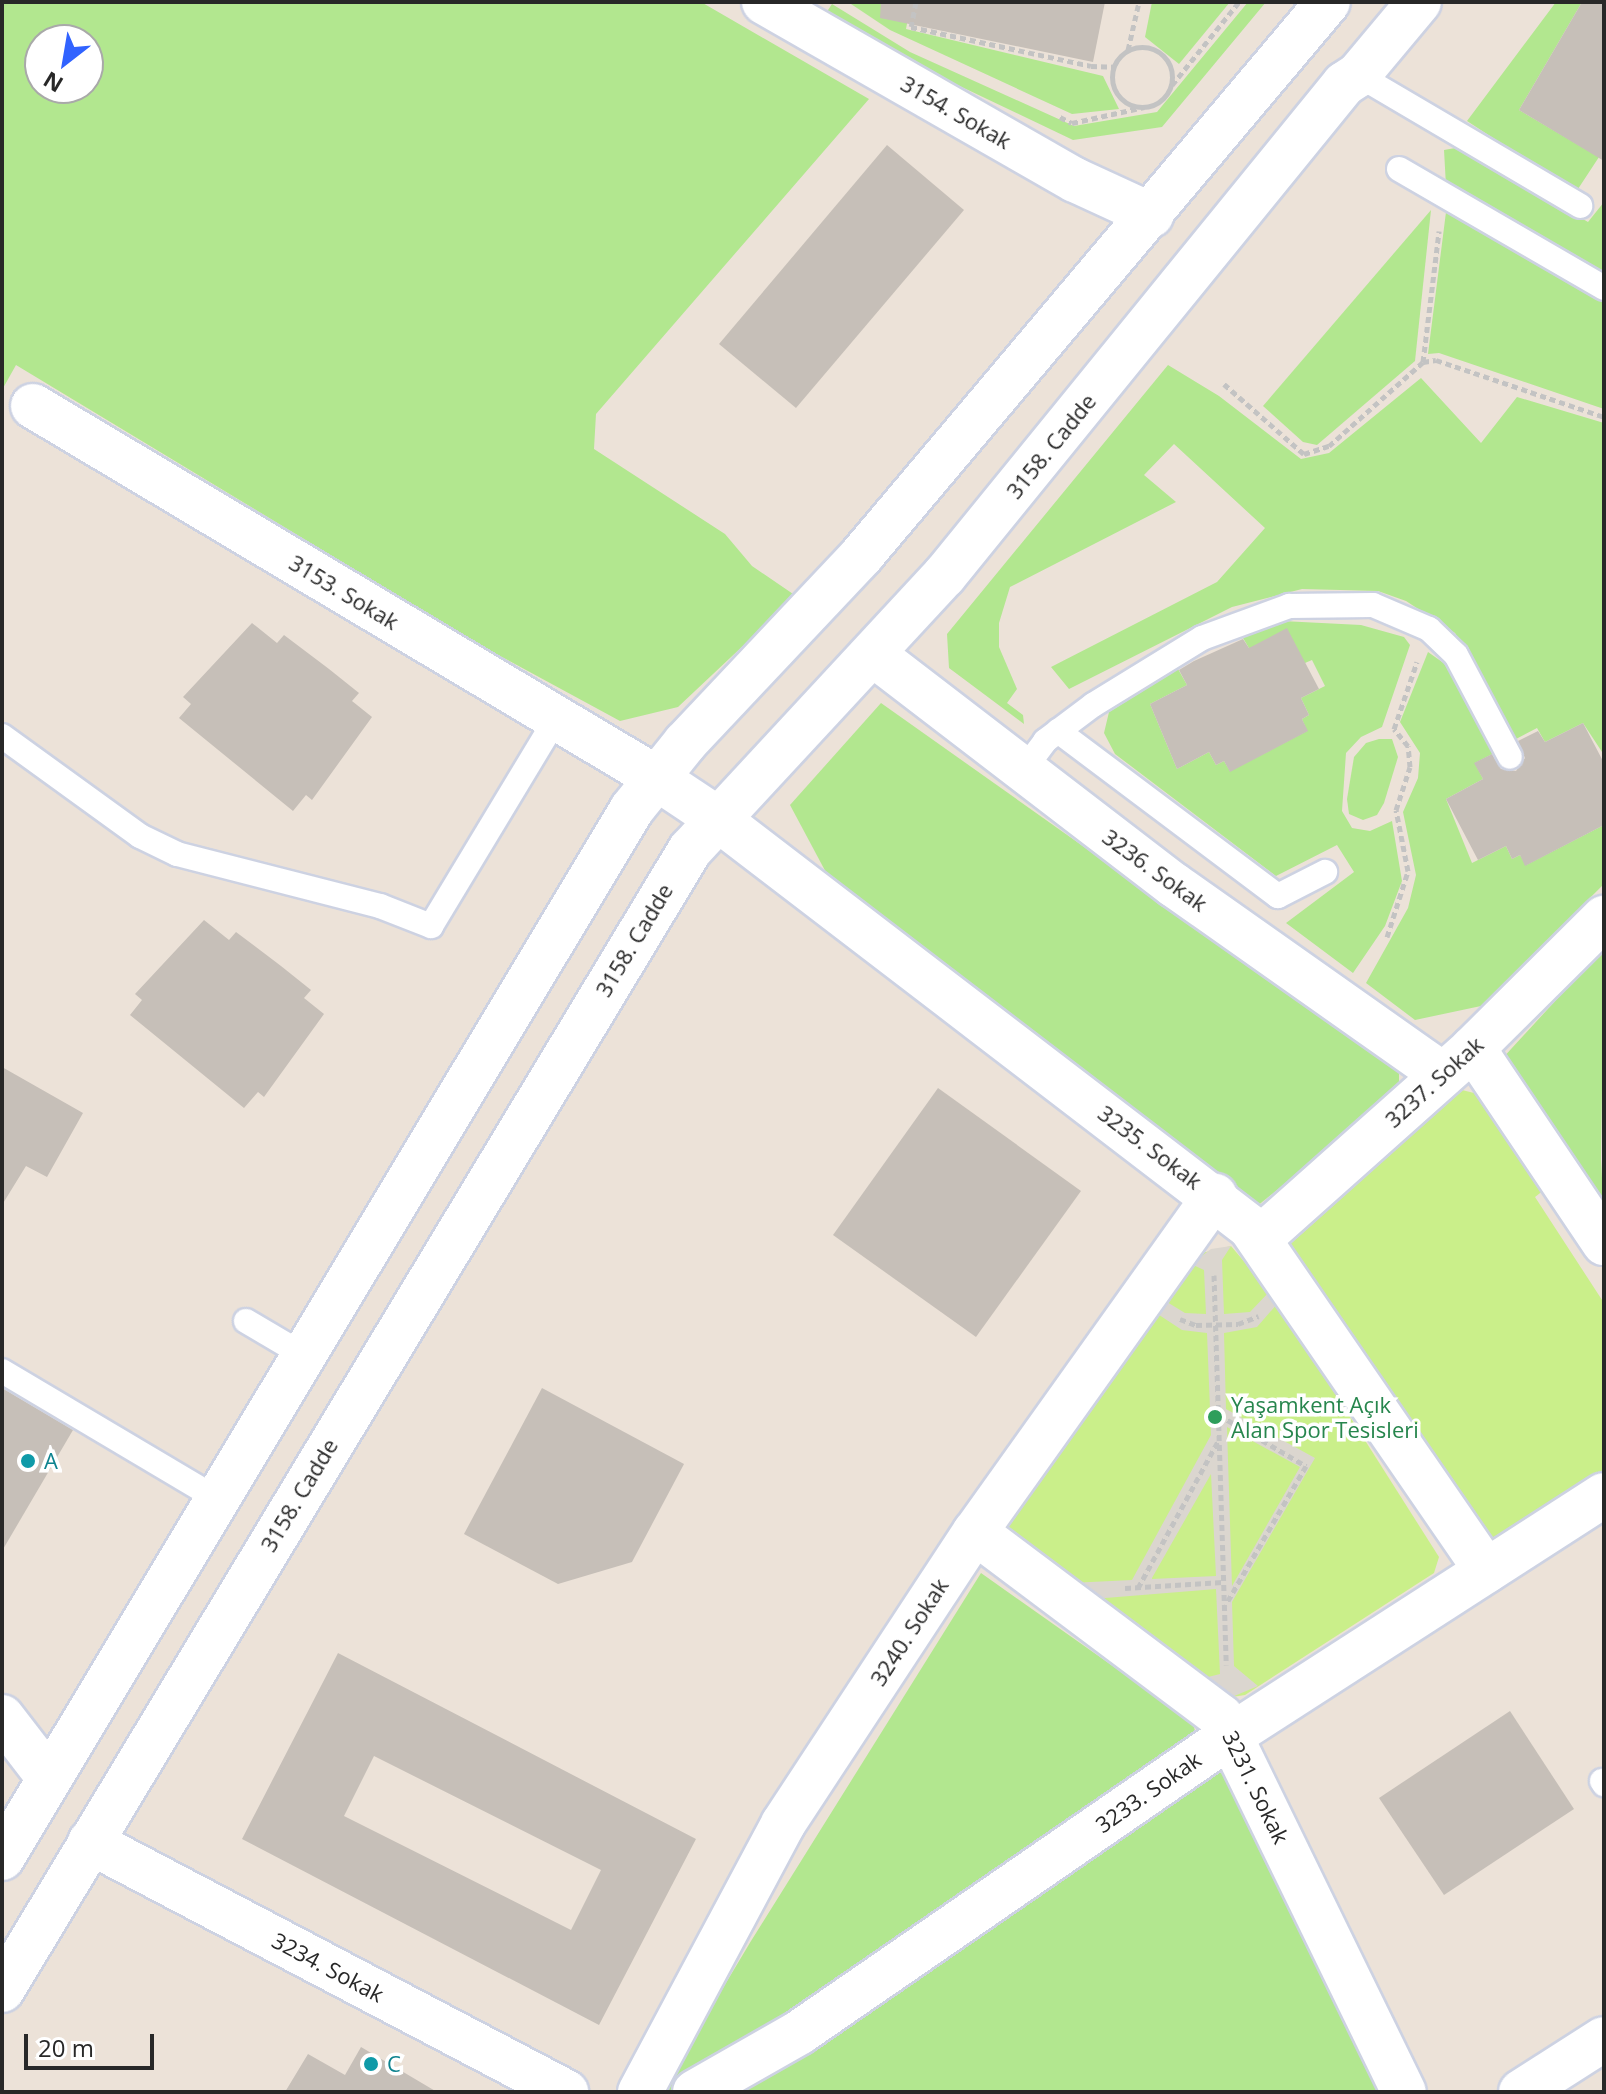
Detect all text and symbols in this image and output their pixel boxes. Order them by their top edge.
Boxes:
north arrow [24,24,104,104]
text: N [37,65,68,100]
street label: 3154. Sokak [896,70,1016,154]
street label: 3158. Cadde [1001,388,1101,504]
street label: 3153. Sokak [285,549,403,635]
street label: 3236. Sokak [1098,823,1212,917]
street label: 3158. Cadde [590,879,678,1001]
street label: 3237. Sokak [1380,1031,1488,1133]
street label: 3235. Sokak [1093,1100,1207,1194]
place label: Yaşamkent Açık Alan Spor Tesisleri [1231,1391,1419,1442]
marker: Yaşamkent Açık Alan Spor Tesisleri [1206,1408,1224,1426]
street label: 3158. Cadde [255,1434,343,1556]
place label: A [44,1448,58,1474]
marker: A [19,1452,37,1470]
street label: 3240. Sokak [865,1573,953,1691]
street label: 3231. Sokak [1217,1726,1295,1848]
street label: 3233. Sokak [1090,1746,1206,1838]
street label: 3234. Sokak [268,1927,388,2007]
scale bar [28,2018,158,2068]
text: 20 m [38,2031,94,2064]
place label: C [387,2051,401,2077]
marker: C [362,2055,380,2073]

